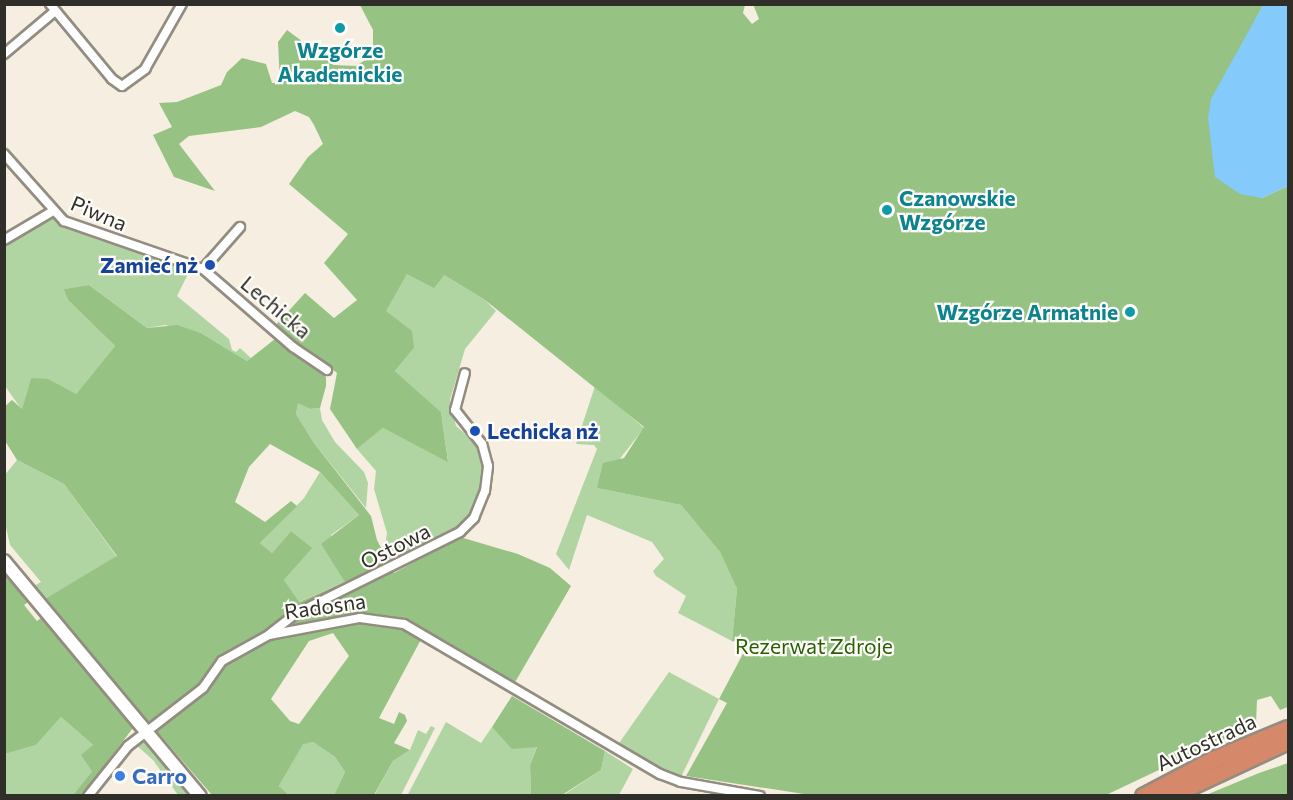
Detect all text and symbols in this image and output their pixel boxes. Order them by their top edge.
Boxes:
marker: Wzgórze Akademickie [333,21,347,35]
place label: Wzgórze Akademickie [278,37,402,87]
place label: Czanowskie Wzgórze [899,185,1016,235]
street label: Piwna [67,190,131,236]
marker: Czanowskie Wzgórze [880,203,894,217]
place label: Zamieć nż [100,252,198,278]
marker: Zamieć nż [203,258,217,272]
street label: Lechicka [236,270,316,344]
place label: Wzgórze Armatnie [936,299,1118,325]
marker: Wzgórze Armatnie [1123,305,1137,319]
place label: Lechicka nż [487,418,599,444]
marker: Lechicka nż [468,424,482,438]
street label: Ostowa [356,518,434,574]
street label: Radosna [283,588,367,624]
park label: Rezerwat Zdroje [735,633,893,659]
street label: Autostrada [1152,708,1260,776]
place label: Carro [132,763,187,789]
marker: Carro [113,769,127,783]

